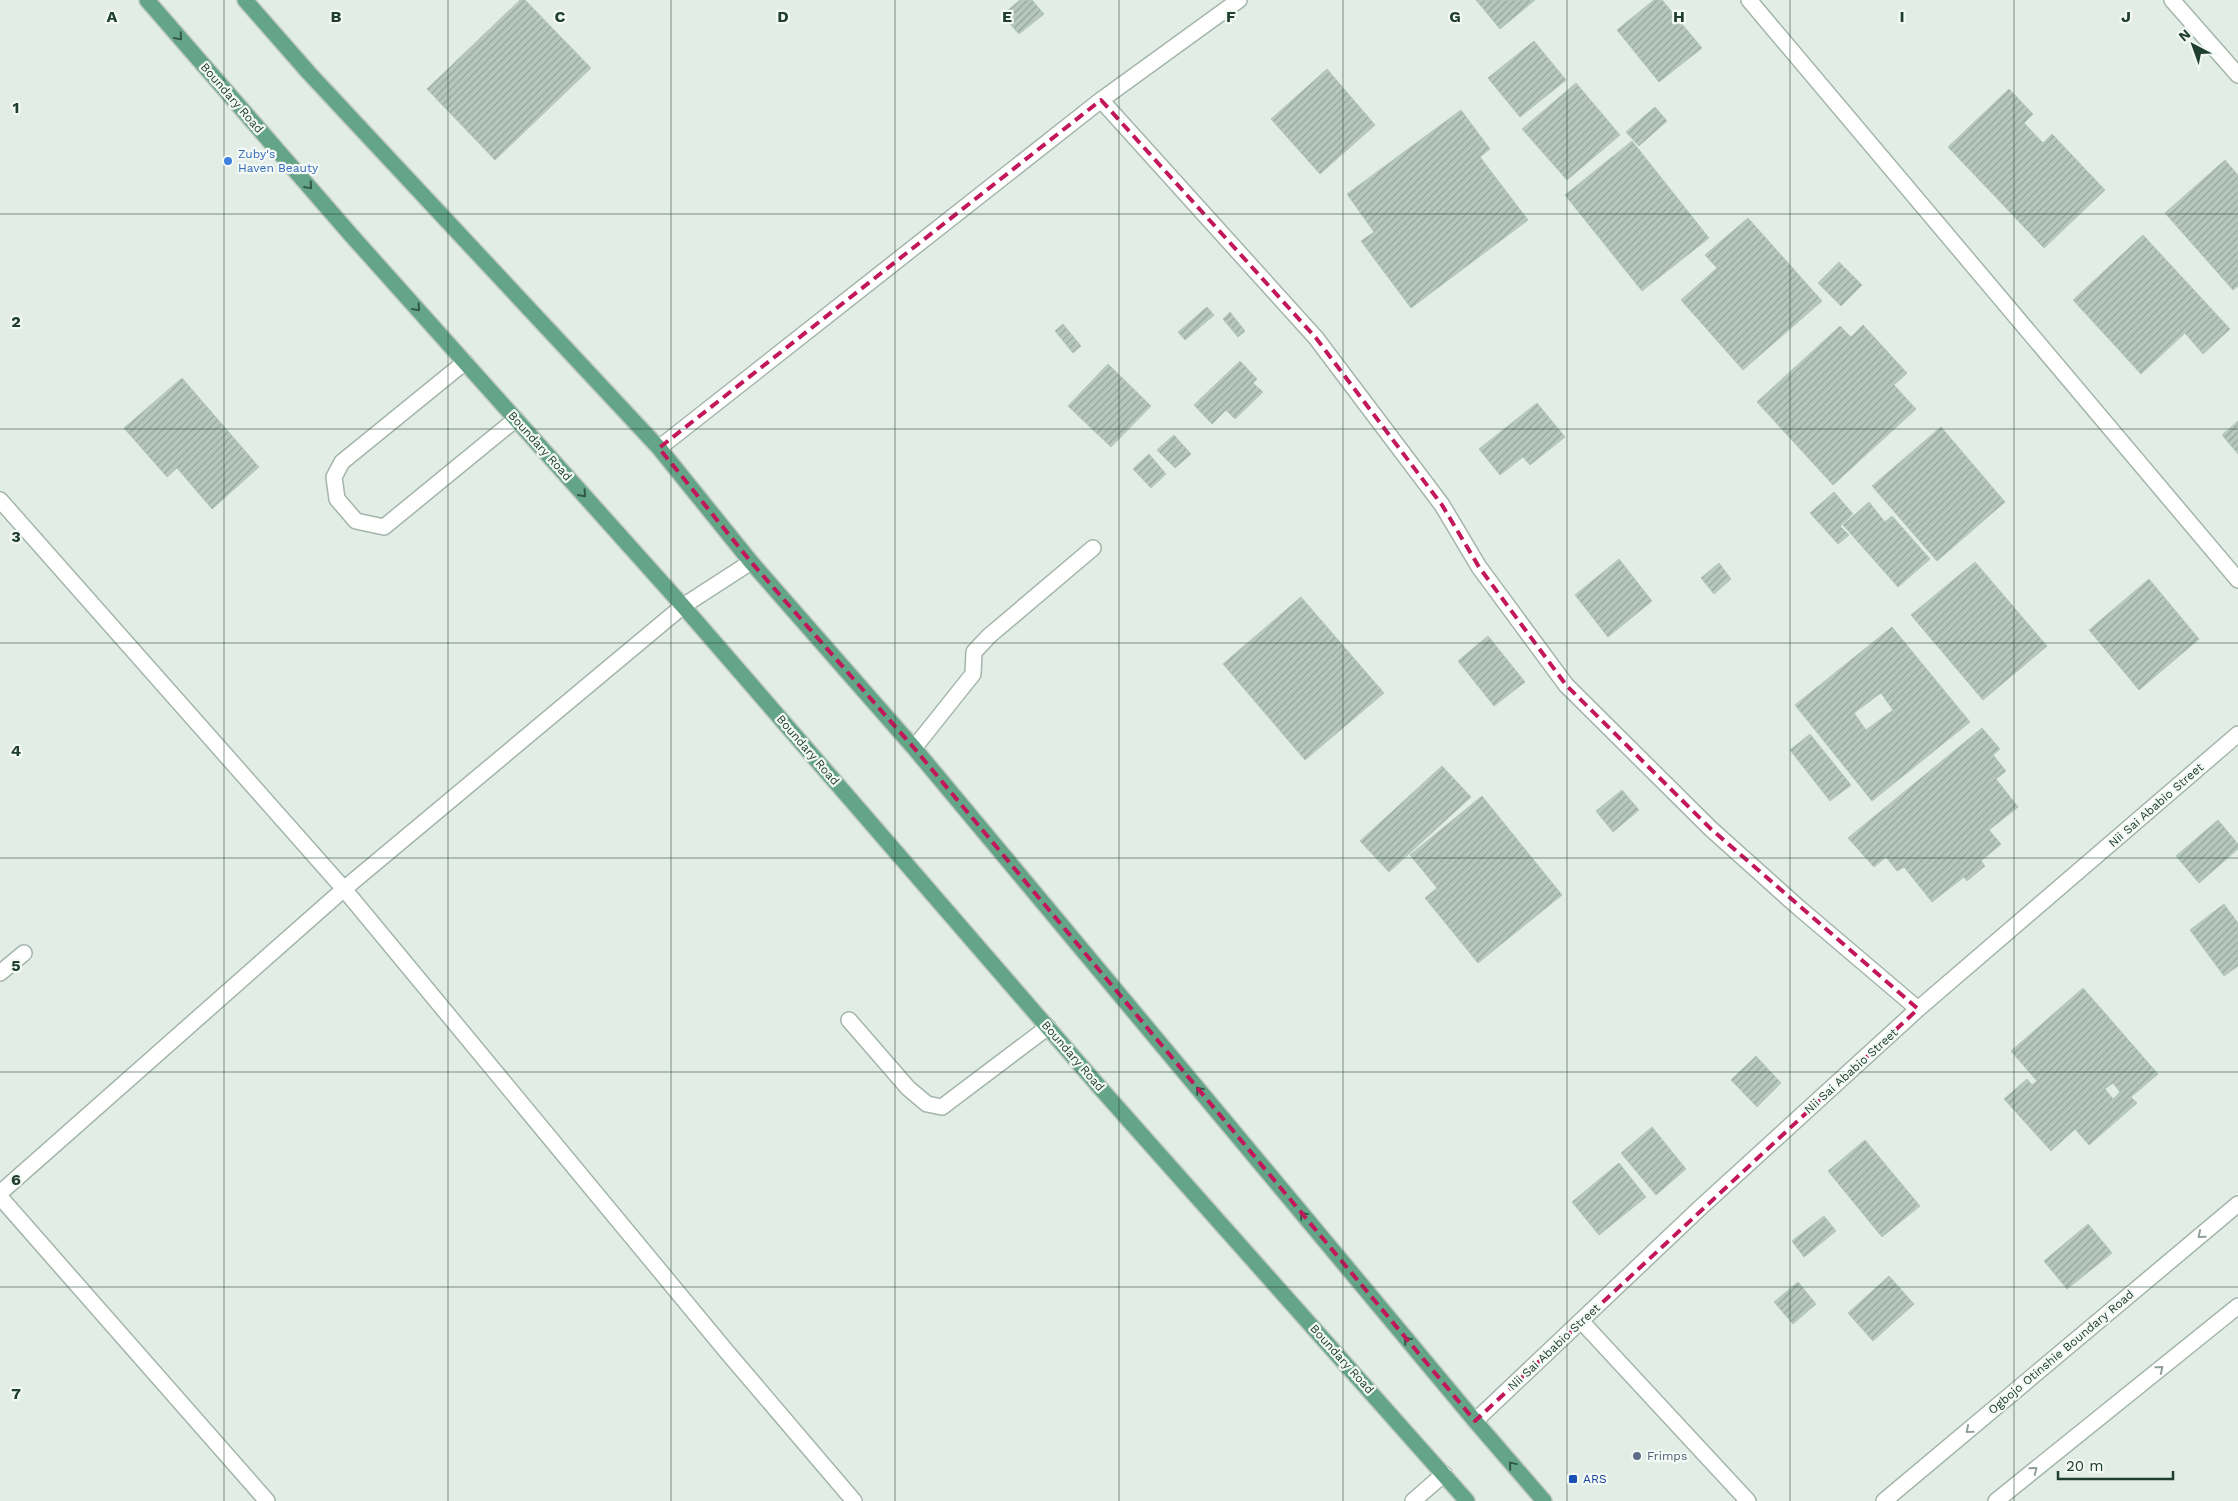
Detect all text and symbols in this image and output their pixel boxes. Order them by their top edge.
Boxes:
text: A [107,7,118,26]
text: B [331,7,342,26]
text: C [555,7,566,26]
text: D [777,7,789,26]
text: E [1002,7,1012,26]
text: F [1226,7,1236,26]
text: G [1449,7,1461,26]
text: H [1673,7,1685,26]
text: I [1899,7,1905,26]
text: J [2121,7,2131,26]
north arrow [2168,20,2218,70]
text: N [2175,26,2194,45]
one-way arrow [174,31,183,40]
street label: Boundary Road [198,60,266,136]
text: 1 [13,98,19,117]
place label: Zuby's Haven Beauty [238,147,319,175]
marker: Zuby's Haven Beauty [222,155,234,167]
one-way arrow [303,180,312,189]
one-way arrow [411,302,420,311]
text: 2 [11,312,21,331]
street label: Boundary Road [505,408,575,484]
one-way arrow [577,489,586,498]
text: 3 [11,527,21,546]
street label: Boundary Road [774,712,842,788]
text: 4 [11,741,21,760]
street label: Nii Sai Ababio Street [2106,760,2206,850]
text: 5 [11,956,21,975]
street label: Boundary Road [1039,1018,1107,1094]
street label: Nii Sai Ababio Street [1801,1025,1901,1117]
one-way arrow [1196,1087,1205,1096]
text: 6 [11,1170,21,1189]
one-way arrow [1301,1212,1309,1221]
one-way arrow [2197,1230,2206,1239]
street label: Ogbojo Otinshie Boundary Road [1985,1287,2137,1417]
street label: Nii Sai Ababio Street [1505,1301,1603,1393]
street label: Boundary Road [1307,1321,1377,1397]
one-way arrow [1405,1337,1413,1346]
one-way arrow [2155,1365,2164,1374]
text: 7 [11,1384,21,1403]
one-way arrow [1966,1424,1975,1432]
scale bar [2058,1448,2173,1480]
place label: Frimps [1647,1449,1687,1463]
marker: Frimps [1631,1450,1643,1462]
text: 20 m [2066,1457,2104,1475]
one-way arrow [1508,1461,1517,1470]
one-way arrow [2028,1468,2037,1476]
place label: ARS [1583,1472,1607,1486]
marker: ARS [1567,1473,1579,1485]

